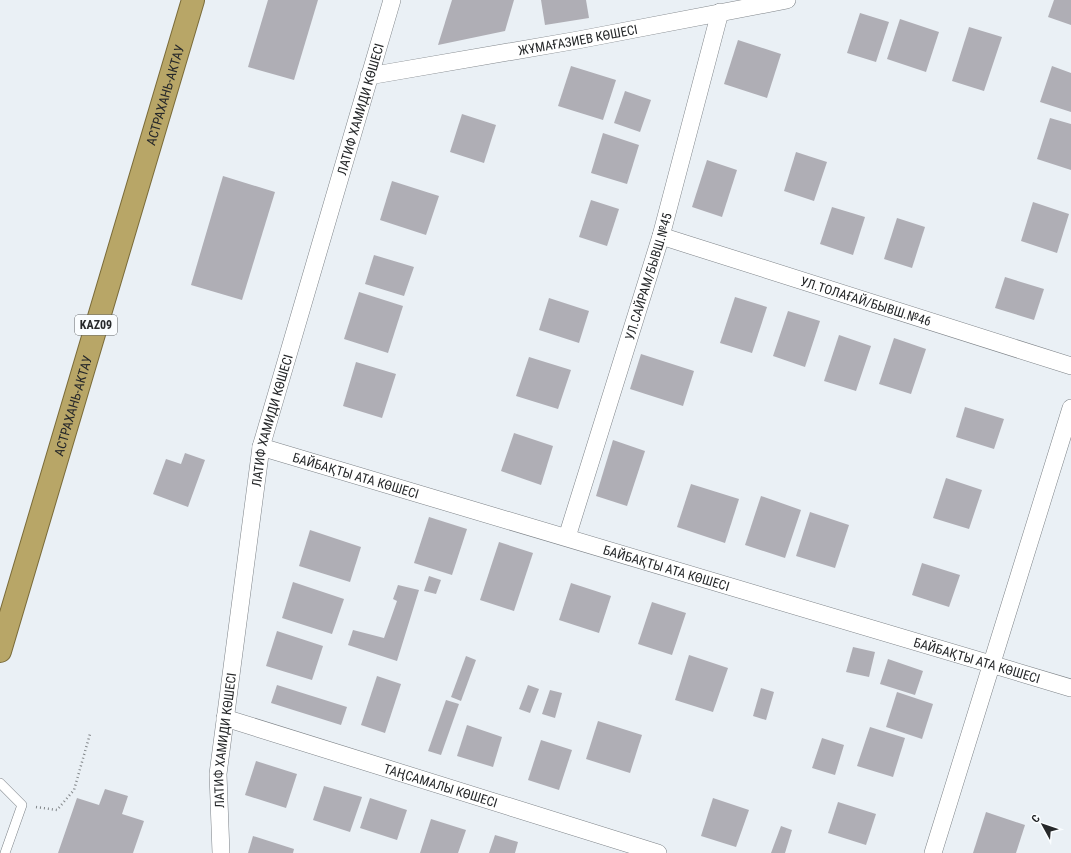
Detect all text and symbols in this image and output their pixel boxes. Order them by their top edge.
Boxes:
street label: ЖҰМАҒАЗИЕВ КӨШЕСІ [517,21,639,58]
street label: ЛАТИФ ХАМИДИ КӨШЕСІ [334,42,386,177]
street label: АСТРАХАНЬ-АКТАУ [143,43,187,147]
street label: УЛ.САЙРАМ/БЫВШ.№45 [622,211,674,342]
street label: УЛ.ТОЛАҒАЙ/БЫВШ.№46 [799,273,933,329]
road number: KAZ09 [75,315,117,335]
street label: ЛАТИФ ХАМИДИ КӨШЕСІ [248,352,295,488]
street label: АСТРАХАНЬ-АКТАУ [51,354,95,458]
street label: БАЙБАҚТЫ АТА КӨШЕСІ [291,449,421,501]
street label: БАЙБАҚТЫ АТА КӨШЕСІ [602,542,731,593]
street label: БАЙБАҚТЫ АТА КӨШЕСІ [912,634,1042,686]
street label: ЛАТИФ ХАМИДИ КӨШЕСІ [210,672,239,808]
street label: ТАҢСАМАЛЫ КӨШЕСІ [382,761,499,810]
north arrow [1023,805,1063,845]
text: С [1029,812,1043,825]

